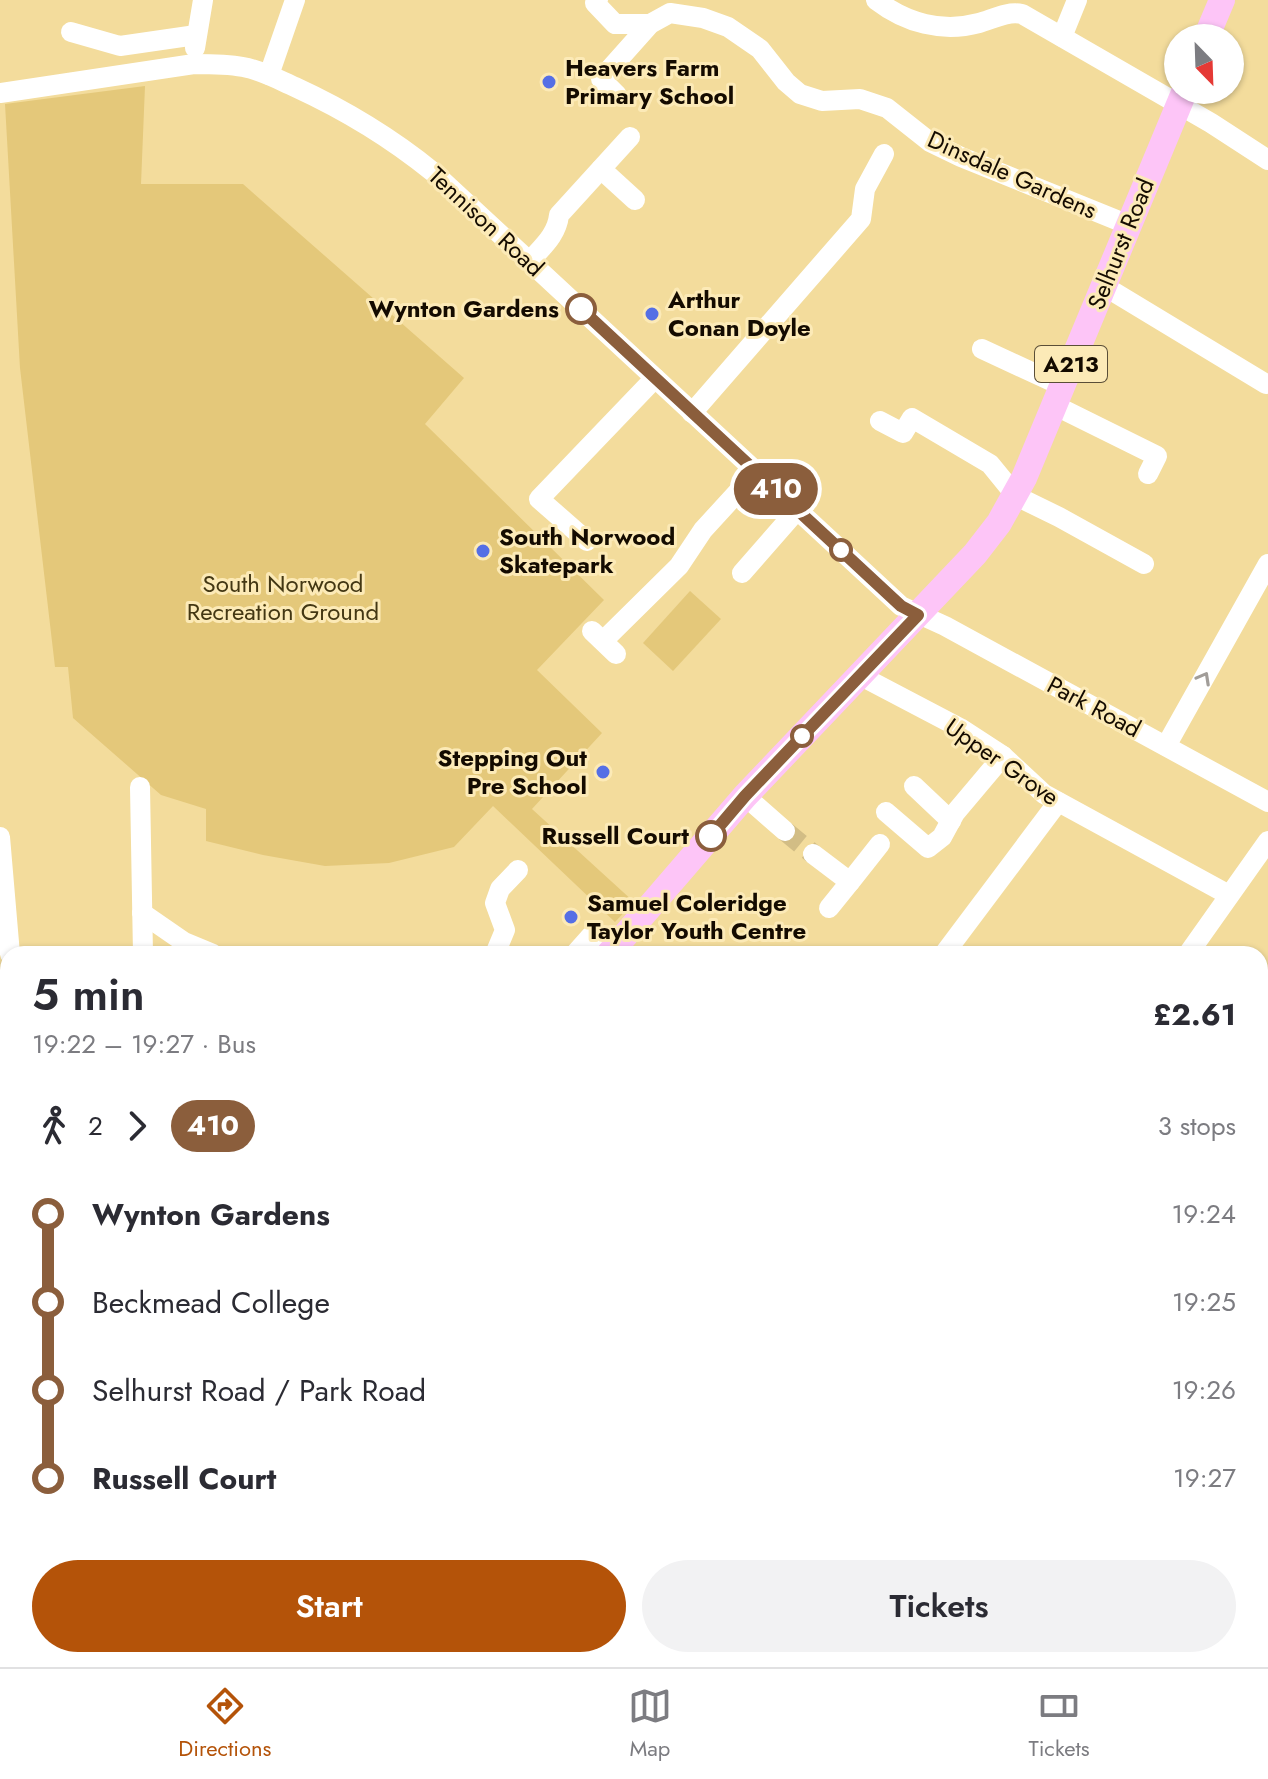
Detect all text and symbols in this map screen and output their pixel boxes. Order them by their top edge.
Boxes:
north arrow [1164,24,1244,104]
map controls [1164,24,1244,104]
place label: Heavers Farm Primary School [565,50,734,113]
marker: Heavers Farm Primary School [540,73,558,91]
street label: Dinsdale Gardens [922,122,1102,228]
street label: Tennison Road [421,159,552,285]
street label: Selhurst Road [1078,173,1163,315]
place label: Arthur Conan Doyle [667,282,811,345]
place label: Wynton Gardens [369,291,559,326]
marker: Wynton Gardens [566,294,596,324]
marker: Arthur Conan Doyle [643,305,661,323]
road number: A213 [1035,346,1107,382]
line badge: 410 [730,463,822,515]
text: 410 [750,468,802,509]
place label: South Norwood Skatepark [499,519,675,582]
unlabelled marker [830,539,852,561]
marker: South Norwood Skatepark [474,542,492,560]
park label: South Norwood Recreation Ground [187,566,379,629]
street label: Park Road [1041,667,1147,746]
one-way arrow [1194,672,1210,687]
street label: Upper Grove [938,709,1066,814]
unlabelled marker [791,725,813,747]
place label: Stepping Out Pre School [438,740,587,803]
marker: Stepping Out Pre School [594,763,612,781]
place label: Russell Court [542,818,689,853]
marker: Russell Court [696,821,726,851]
place label: Samuel Coleridge Taylor Youth Centre [587,885,806,948]
marker: Samuel Coleridge Taylor Youth Centre [562,908,580,926]
text: 5 min [32,963,145,1027]
text: £2.61 [1153,993,1236,1036]
text: 19:22 – 19:27 · Bus [32,1025,256,1063]
icon: walk [32,1104,76,1148]
icon: forward [115,1104,159,1148]
text: 410 [187,1105,239,1146]
text: 2 [88,1107,103,1145]
text: 3 stops [1158,1107,1236,1145]
text: Wynton Gardens [92,1193,330,1236]
text: 19:24 [1172,1195,1236,1233]
text: Beckmead College [92,1281,330,1324]
text: 19:25 [1172,1283,1236,1321]
text: Selhurst Road / Park Road [92,1369,426,1412]
text: 19:26 [1172,1371,1236,1409]
text: Russell Court [92,1457,276,1500]
text: 19:27 [1173,1459,1236,1497]
button: Start [32,1560,626,1652]
button: Tickets [642,1560,1236,1652]
tab: Directions [178,1684,271,1764]
tab: Map [628,1684,672,1764]
tab: Tickets [1028,1684,1090,1764]

